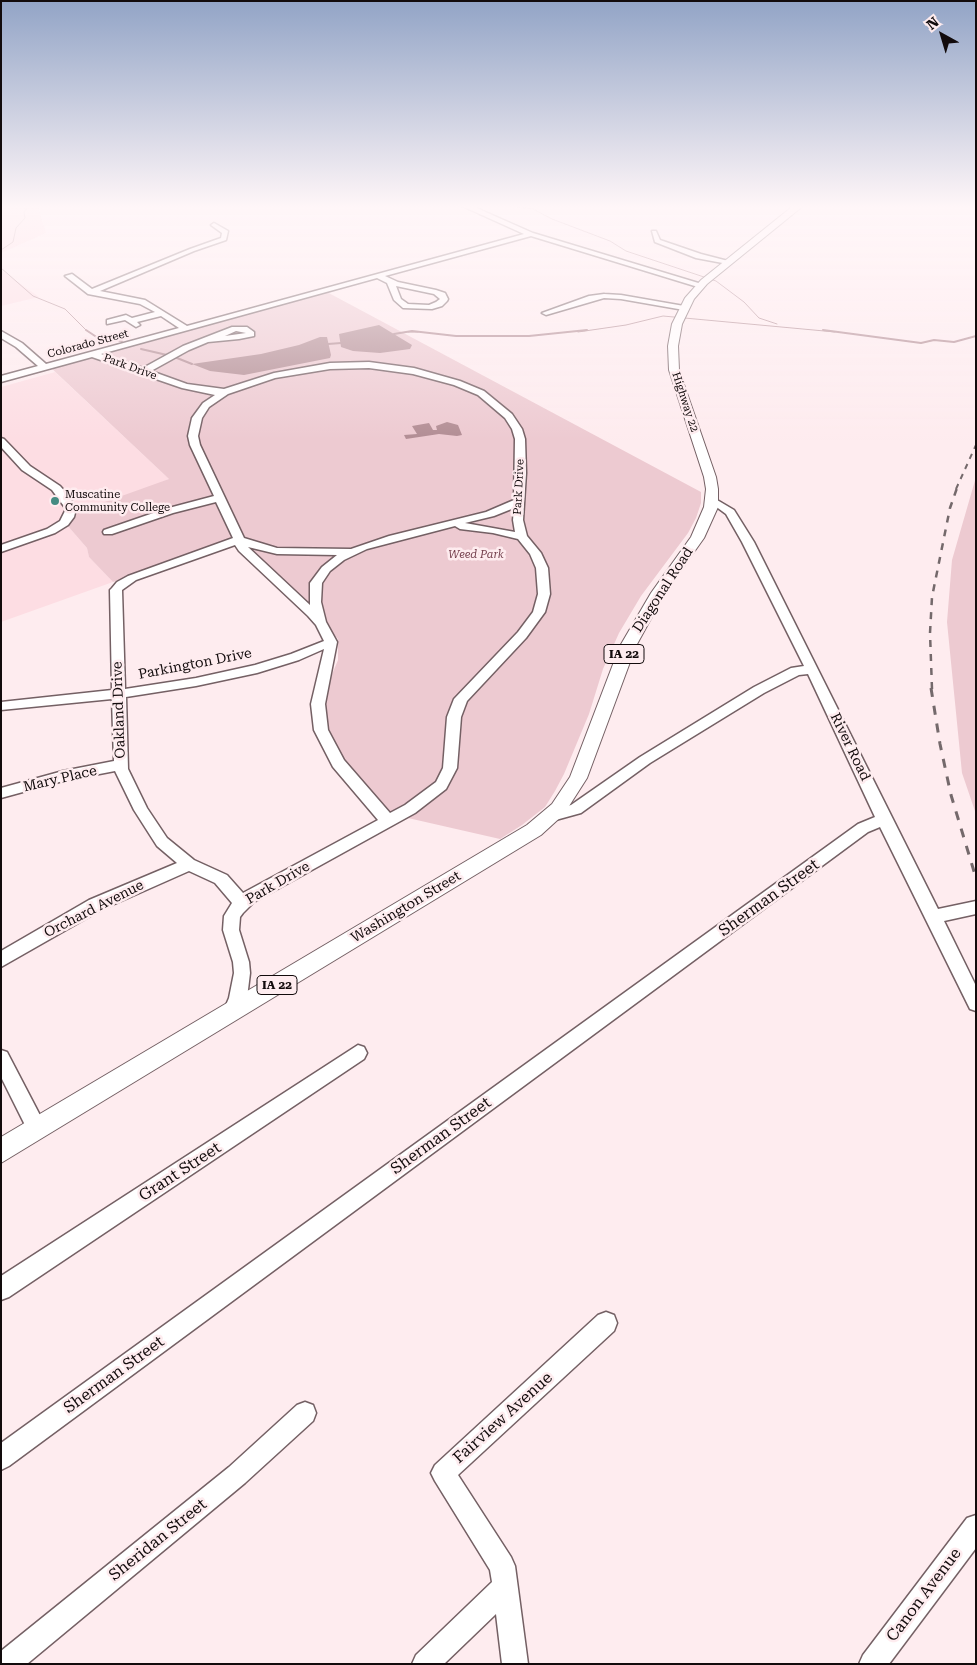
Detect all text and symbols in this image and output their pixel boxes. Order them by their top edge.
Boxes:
north arrow [917,10,967,60]
text: N [923,14,942,33]
street label: Colorado Street [46,327,130,361]
street label: Park Drive [102,351,158,383]
street label: Highway 22 [669,370,701,434]
street label: Park Drive [511,459,527,515]
place label: Muscatine Community College [65,488,170,514]
marker: Muscatine Community College [49,495,61,507]
street label: Diagonal Road [629,544,697,636]
park label: Weed Park [448,548,504,562]
road number: IA 22 [604,644,644,664]
street label: Parkington Drive [137,645,253,683]
street label: Oakland Drive [109,661,129,759]
street label: River Road [826,710,874,784]
street label: Mary Place [22,762,98,796]
street label: Sherman Street [715,855,823,941]
street label: Park Drive [243,858,313,908]
street label: Washington Street [348,868,464,946]
street label: Orchard Avenue [41,877,147,941]
road number: IA 22 [257,976,297,994]
street label: Sherman Street [387,1093,495,1179]
street label: Grant Street [135,1138,225,1206]
street label: Sherman Street [60,1332,168,1418]
street label: Fairview Avenue [449,1368,557,1468]
street label: Sheridan Street [105,1495,211,1585]
street label: Canon Avenue [883,1544,965,1646]

